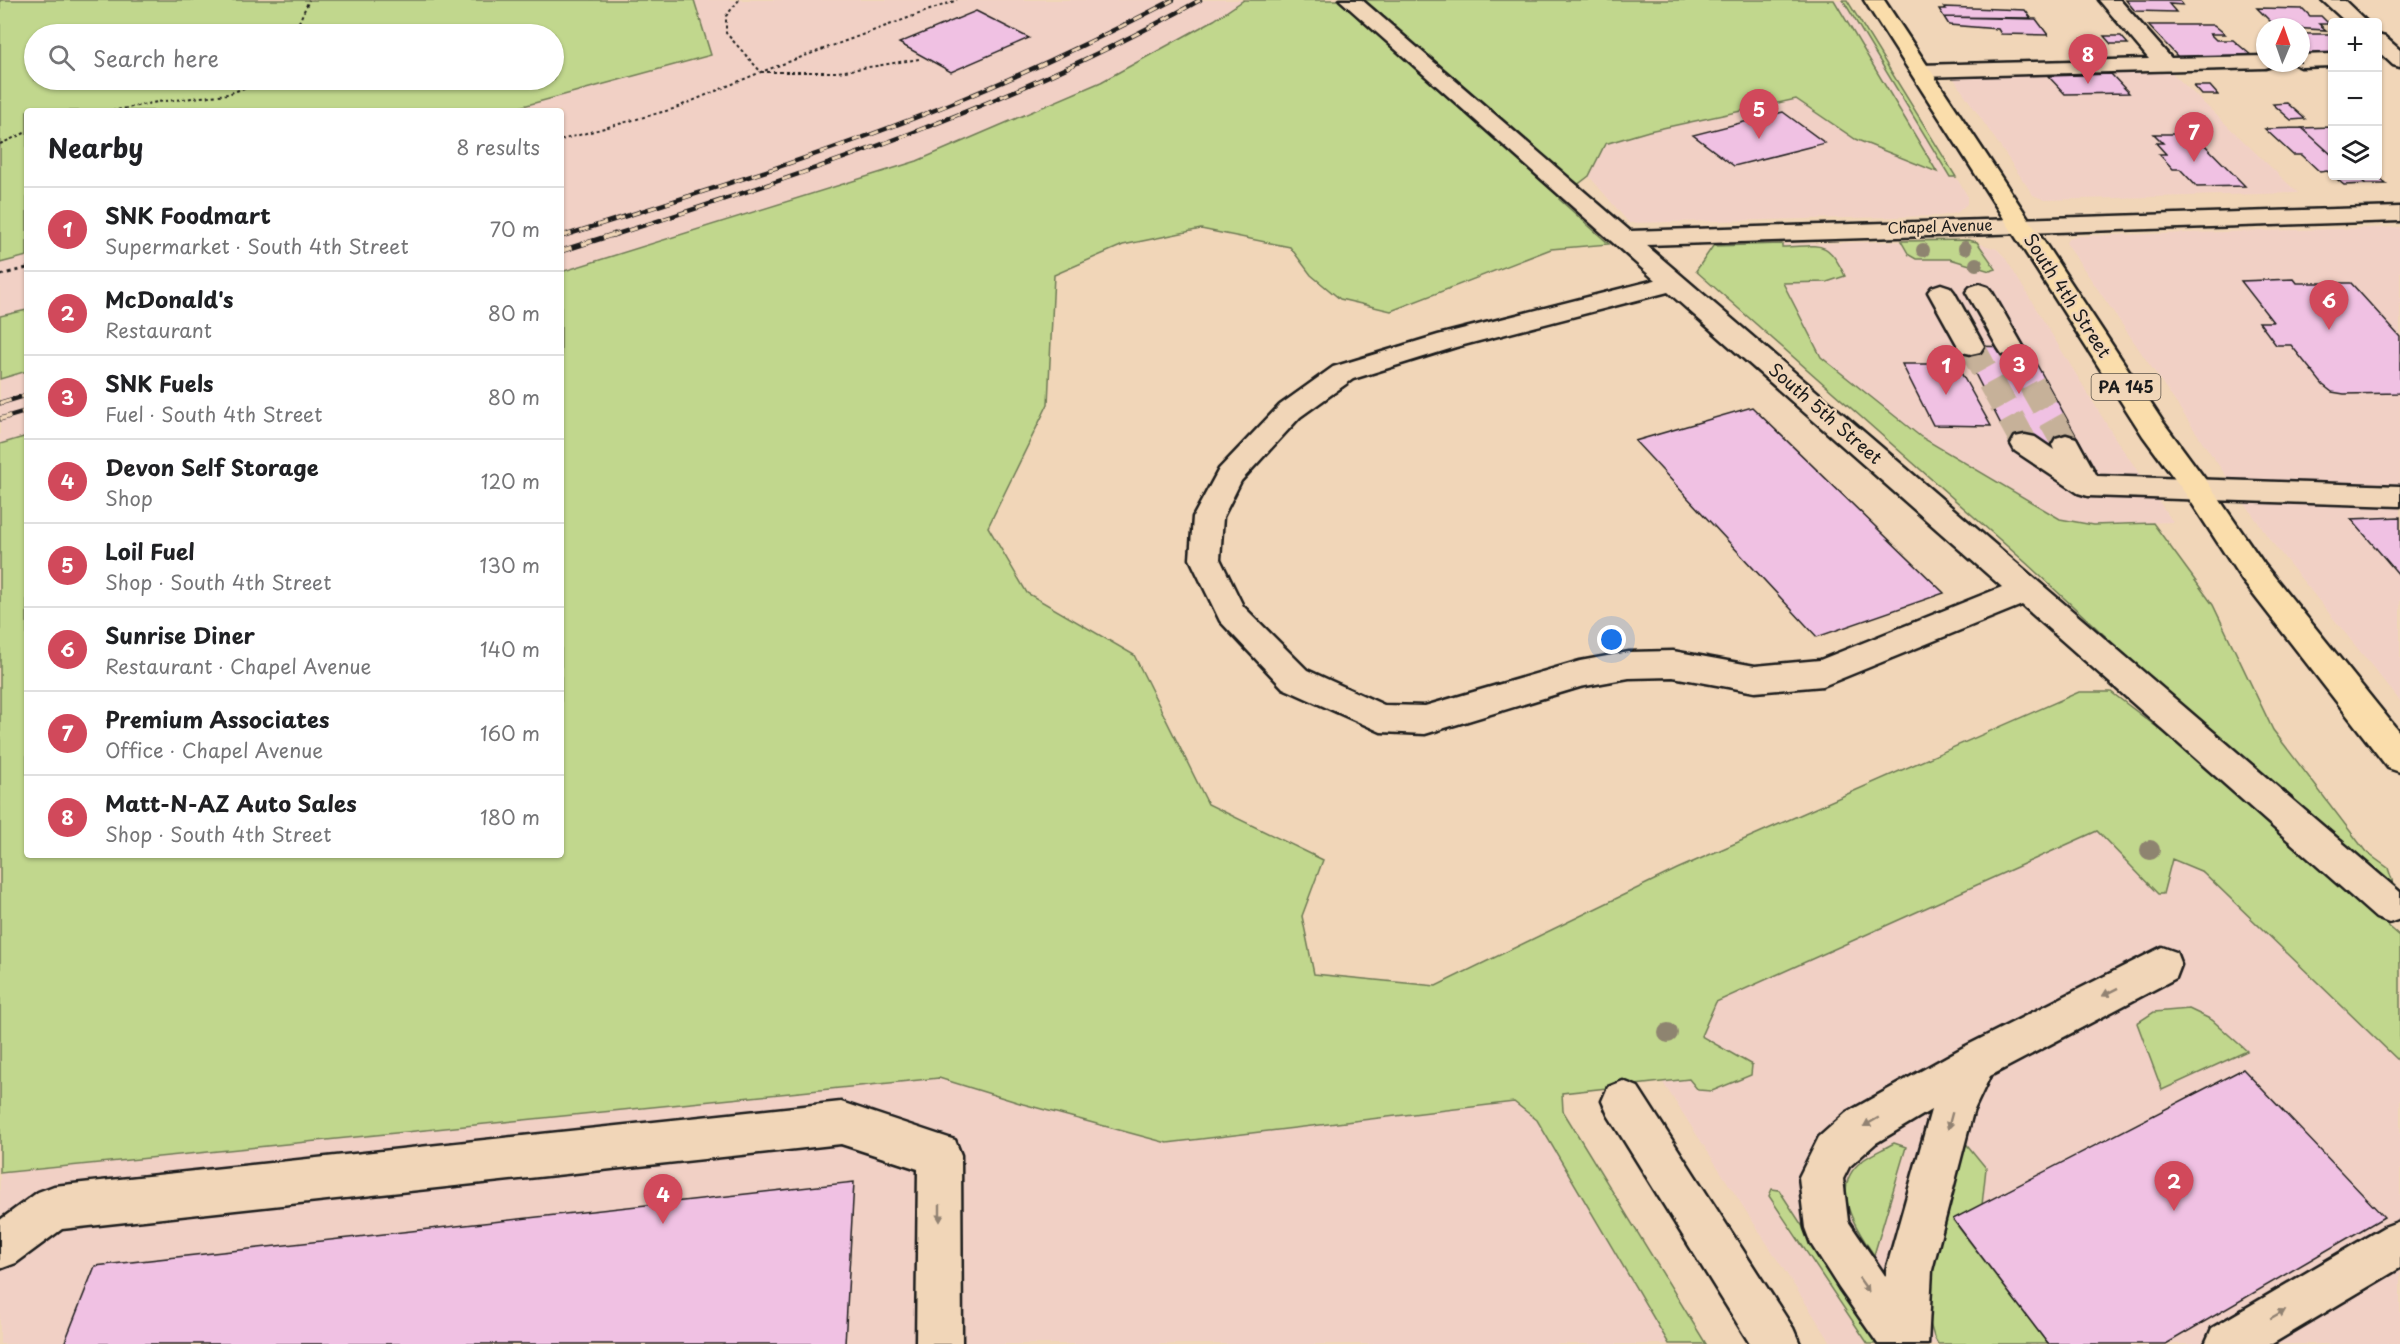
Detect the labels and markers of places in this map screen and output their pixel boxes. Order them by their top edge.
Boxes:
pin: 8 [2068,34,2108,84]
pin: 5 [1740,90,1778,139]
pin: 7 [2174,112,2214,162]
pin: 6 [2310,280,2348,330]
pin: 3 [2000,344,2038,394]
pin: 1 [1926,346,1966,395]
pin: 2 [2154,1162,2194,1211]
pin: 4 [644,1174,682,1224]

